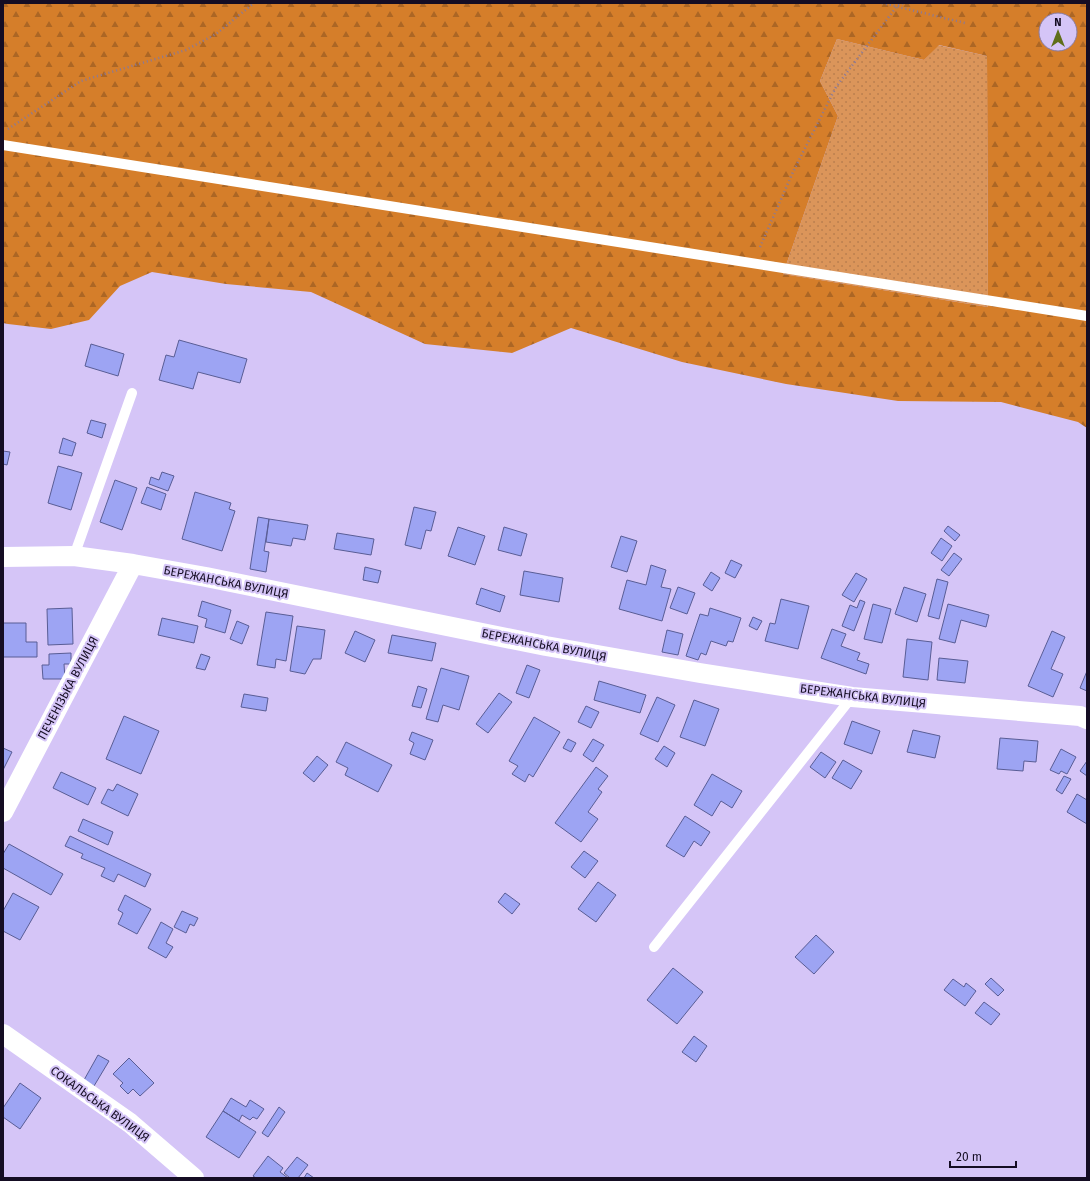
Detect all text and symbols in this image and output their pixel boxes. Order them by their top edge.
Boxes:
north arrow [1038,12,1078,52]
text: N [1054,16,1062,29]
street label: БЕРЕЖАНСЬКА ВУЛИЦЯ [162,563,290,601]
street label: БЕРЕЖАНСЬКА ВУЛИЦЯ [480,626,608,664]
street label: ПЕЧЕНІЗЬКА ВУЛИЦЯ [35,634,101,742]
street label: БЕРЕЖАНСЬКА ВУЛИЦЯ [799,681,927,711]
street label: СОКАЛЬСЬКА ВУЛИЦЯ [48,1063,152,1145]
scale bar [950,1143,1016,1169]
text: 20 m [956,1150,982,1164]

